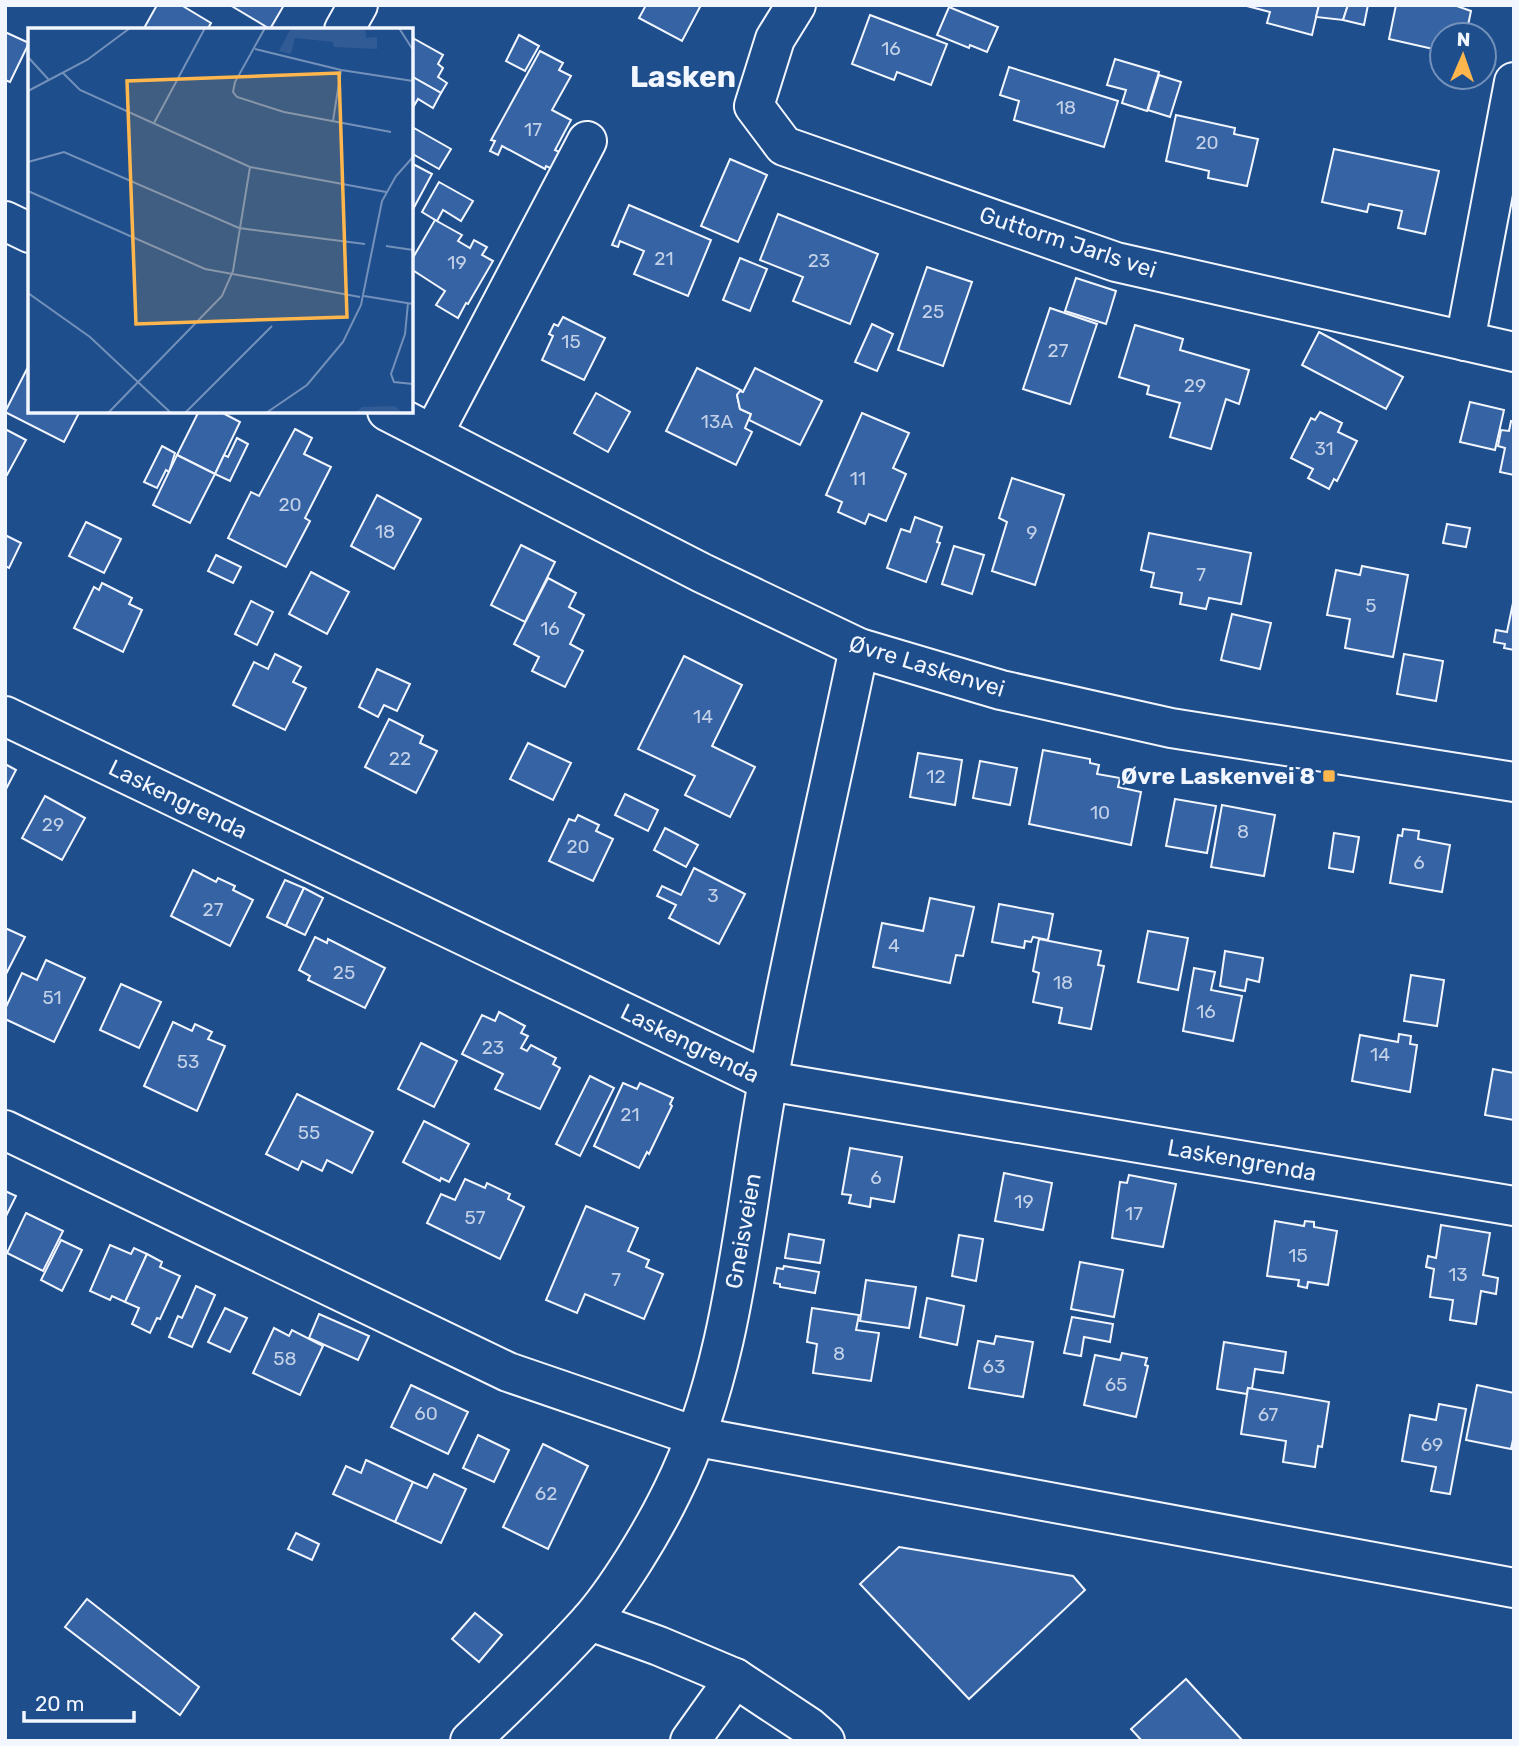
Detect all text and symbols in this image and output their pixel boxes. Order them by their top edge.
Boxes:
north arrow [1428,21,1498,91]
inset map [28,28,413,413]
text: N [1456,28,1471,51]
house number: 16 [881,37,901,60]
district label: Lasken [630,59,736,95]
house number: 18 [1056,96,1076,119]
house number: 17 [524,118,542,141]
house number: 20 [1195,131,1219,154]
street label: Guttorm Jarls vei [976,200,1160,284]
house number: 21 [654,247,674,270]
house number: 23 [808,249,830,272]
house number: 19 [447,251,467,274]
house number: 25 [922,300,944,323]
house number: 15 [561,330,581,353]
house number: 27 [1048,339,1069,362]
house number: 29 [1184,374,1206,397]
house number: 13A [701,410,733,433]
house number: 31 [1314,437,1334,460]
house number: 11 [850,467,866,490]
house number: 20 [278,493,302,516]
house number: 18 [375,520,395,543]
house number: 9 [1026,521,1038,544]
house number: 7 [1196,563,1206,586]
house number: 5 [1365,594,1377,617]
house number: 16 [540,617,560,640]
street label: Øvre Laskenvei [846,629,1008,703]
house number: 14 [693,705,713,728]
house number: 22 [389,747,411,770]
street label: Laskengrenda [104,753,252,845]
place label: Øvre Laskenvei 8 [1121,762,1315,790]
house number: 12 [926,765,946,788]
marker: Øvre Laskenvei 8 [1321,768,1337,784]
house number: 10 [1090,801,1110,824]
house number: 29 [42,813,64,836]
house number: 8 [1237,820,1249,843]
house number: 20 [566,835,590,858]
house number: 6 [1413,851,1425,874]
house number: 3 [707,884,719,907]
house number: 27 [203,898,224,921]
house number: 4 [888,934,900,957]
house number: 25 [333,961,355,984]
house number: 18 [1053,971,1073,994]
house number: 51 [42,986,62,1009]
street label: Laskengrenda [616,997,764,1089]
house number: 16 [1196,1000,1216,1023]
house number: 23 [482,1036,504,1059]
house number: 14 [1370,1043,1390,1066]
house number: 53 [177,1050,199,1073]
house number: 21 [620,1103,640,1126]
house number: 55 [298,1121,320,1144]
street label: Laskengrenda [1165,1133,1319,1187]
house number: 6 [870,1166,882,1189]
street label: Gneisveien [719,1171,767,1291]
house number: 19 [1014,1190,1034,1213]
house number: 17 [1125,1202,1143,1225]
house number: 57 [464,1206,486,1229]
house number: 15 [1288,1244,1308,1267]
house number: 13 [1448,1263,1468,1286]
house number: 7 [611,1268,621,1291]
house number: 8 [833,1342,845,1365]
house number: 58 [273,1347,297,1370]
house number: 63 [983,1355,1005,1378]
house number: 65 [1105,1373,1127,1396]
house number: 60 [414,1402,438,1425]
house number: 67 [1258,1403,1279,1426]
house number: 69 [1421,1433,1443,1456]
house number: 62 [535,1482,557,1505]
scale bar [24,1680,135,1724]
text: 20 m [35,1691,84,1716]

